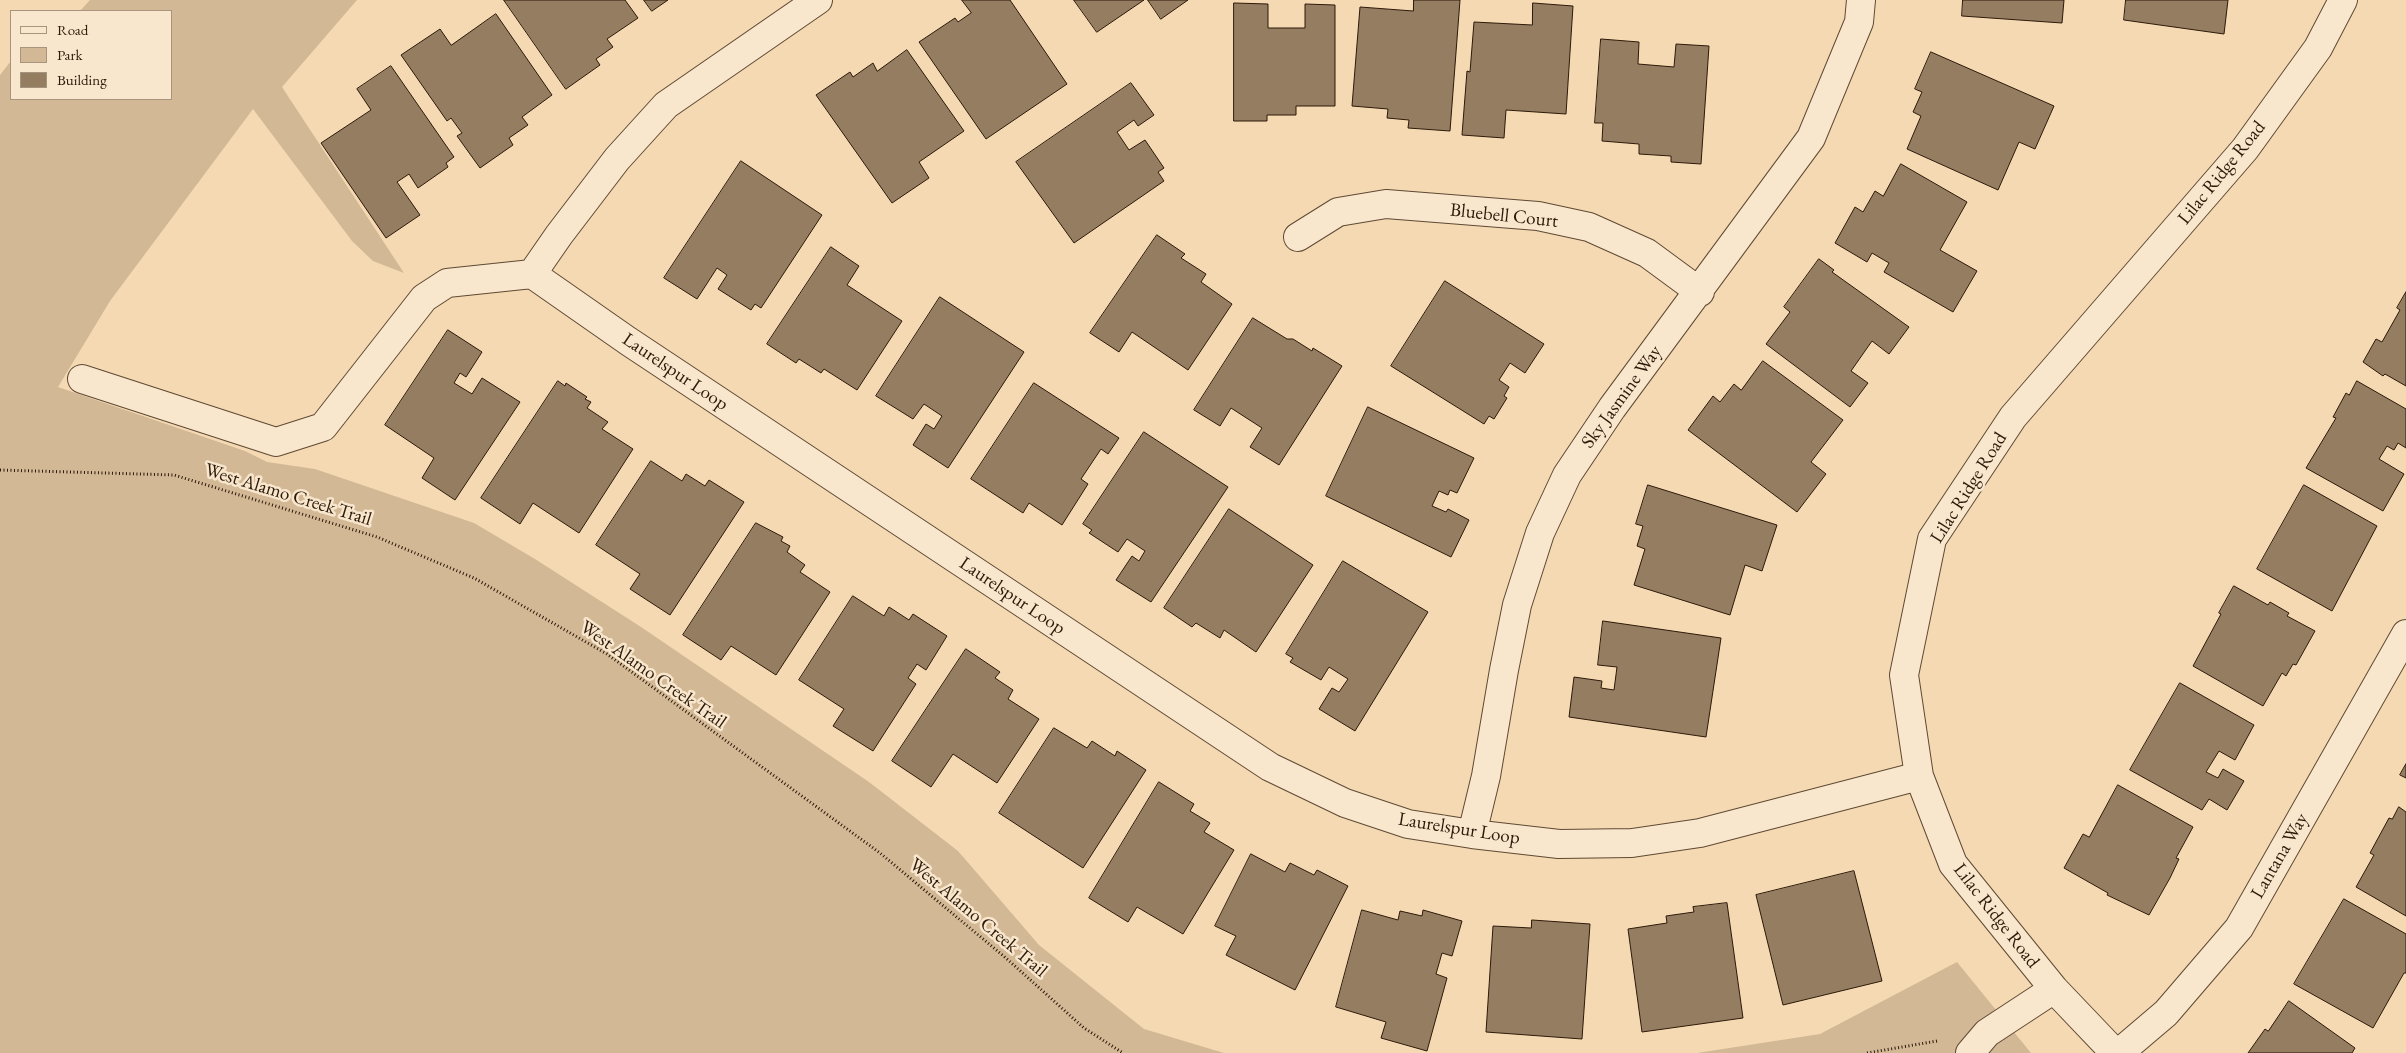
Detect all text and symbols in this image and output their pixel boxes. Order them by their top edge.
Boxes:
legend [10,10,172,100]
text: Road [57,20,88,39]
text: Park [57,45,83,64]
text: Building [57,70,107,89]
street label: Lilac Ridge Road [2173,117,2271,229]
street label: Bluebell Court [1449,199,1559,233]
street label: Laurelspur Loop [618,328,732,416]
street label: Sky Jasmine Way [1577,341,1667,453]
street label: Lilac Ridge Road [1926,428,2012,548]
street label: West Alamo Creek Trail [202,459,374,531]
street label: Laurelspur Loop [955,552,1069,640]
street label: West Alamo Creek Trail [576,616,730,734]
street label: Laurelspur Loop [1397,808,1521,850]
street label: Lantana Way [2246,809,2314,903]
street label: West Alamo Creek Trail [904,854,1052,982]
street label: Lilac Ridge Road [1948,859,2044,973]

